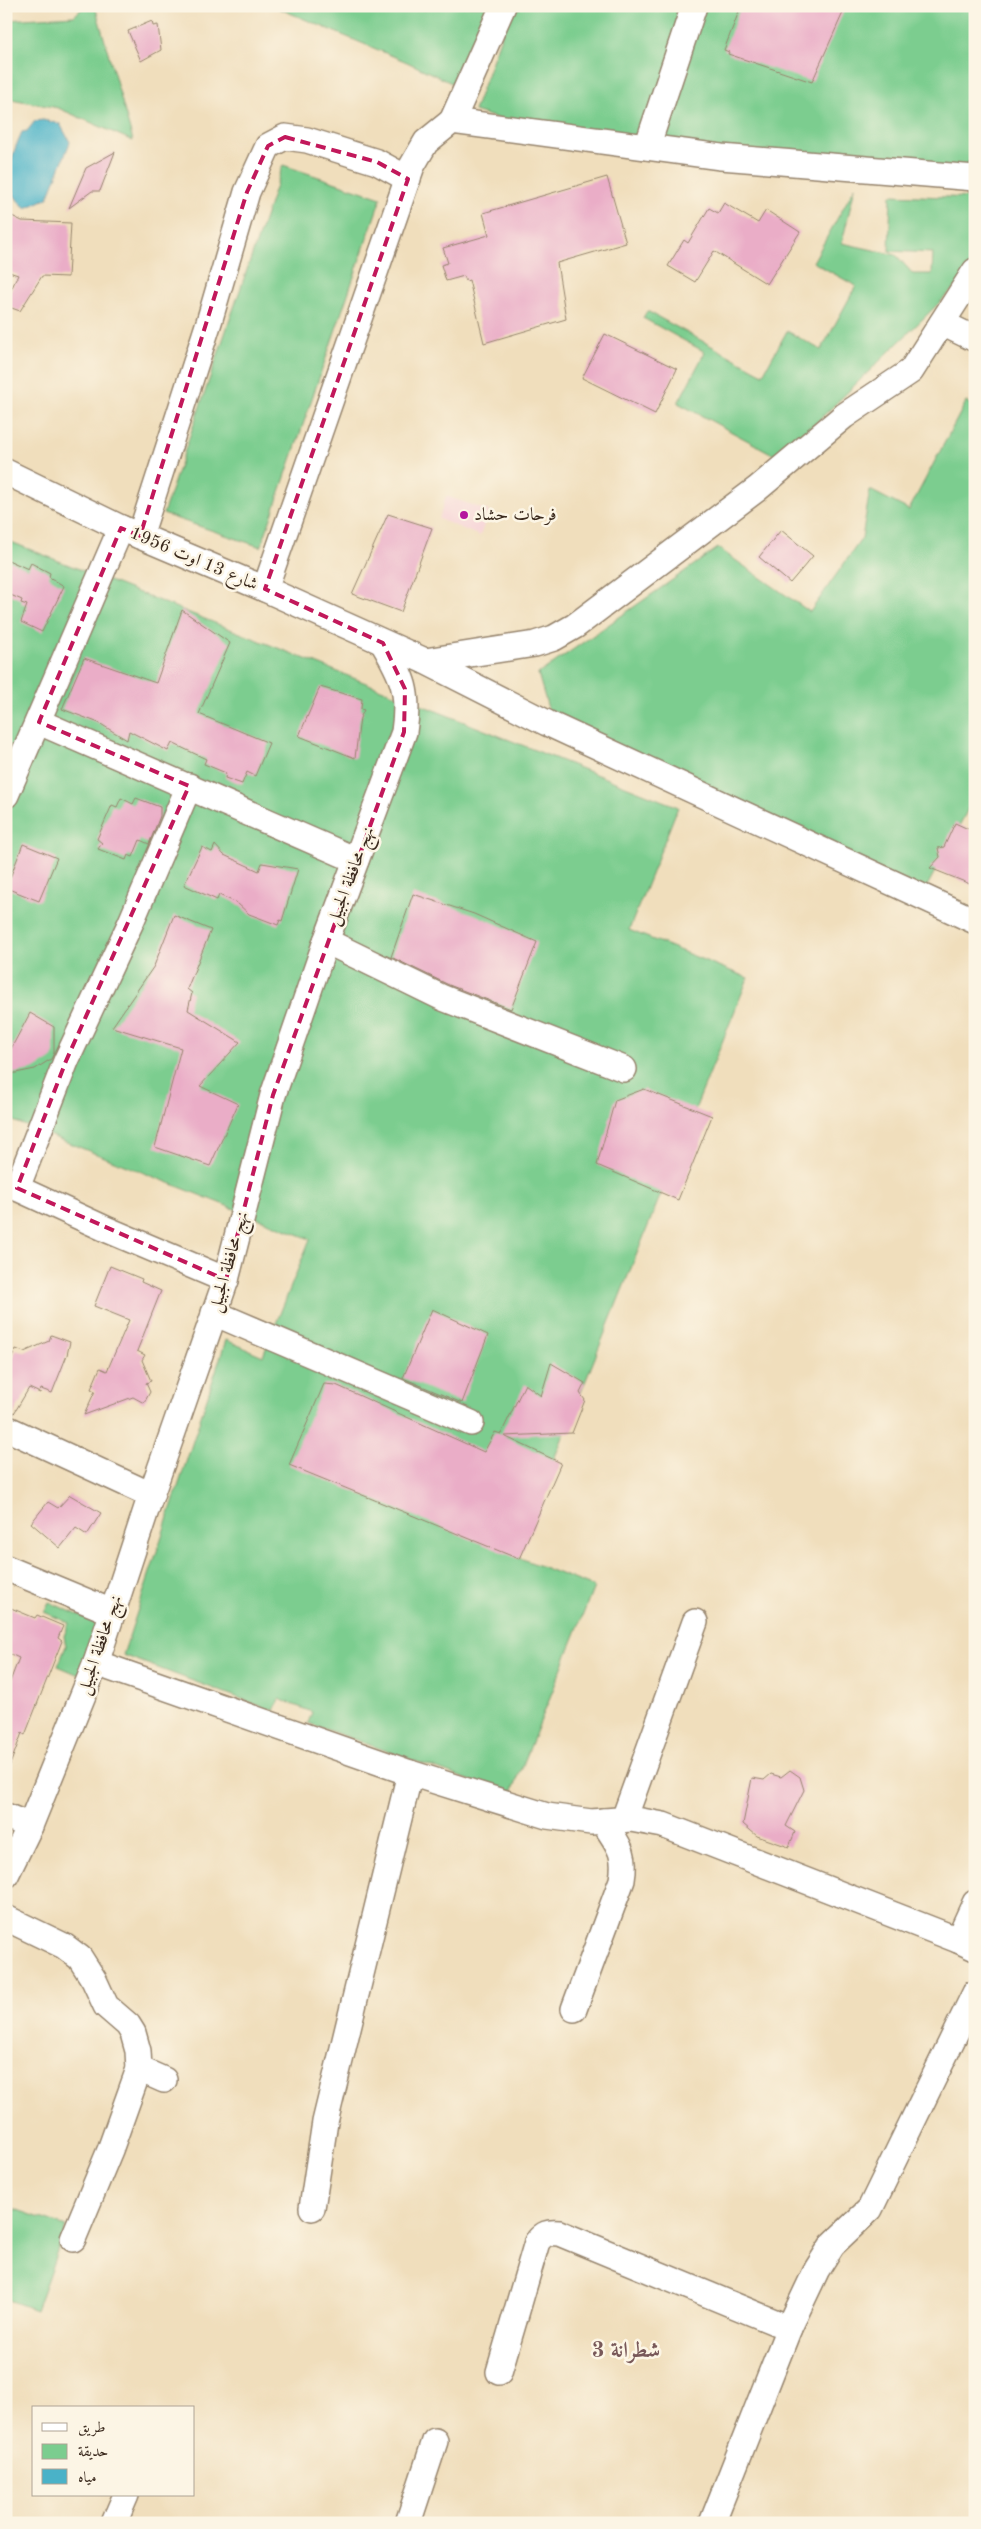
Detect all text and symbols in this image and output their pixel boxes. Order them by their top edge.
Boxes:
place label: فرحات حشاد [474,506,556,526]
marker: فرحات حشاد [458,509,470,521]
street label: شارع 13 اوت 1956 [126,524,260,599]
street label: نهج محافظة الجبيل [324,824,384,930]
street label: نهج محافظة الجبيل [206,1210,258,1316]
street label: نهج محافظة الجبيل [75,1593,131,1699]
district label: شطرانة 3 [592,2340,660,2364]
legend [32,2406,195,2496]
text: طريق [78,2421,105,2437]
text: حديقة [78,2445,108,2460]
text: مياه [78,2471,96,2486]

